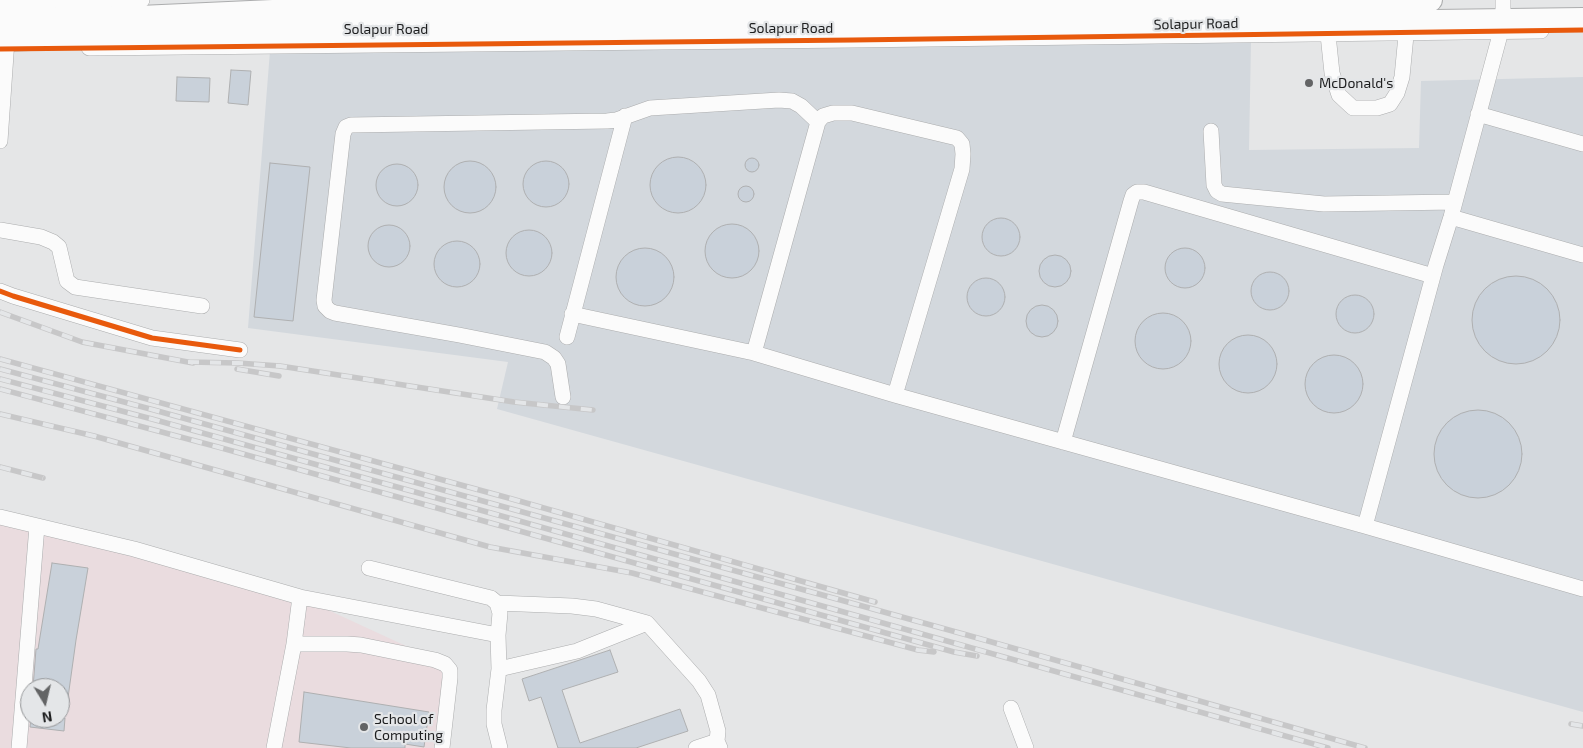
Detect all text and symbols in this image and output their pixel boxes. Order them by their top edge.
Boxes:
street label: Solapur Road [1153,15,1239,33]
street label: Solapur Road [749,20,833,36]
street label: Solapur Road [344,21,428,37]
place label: McDonald's [1319,75,1393,91]
marker: McDonald's [1303,77,1315,89]
north arrow [20,678,70,728]
text: N [41,708,54,727]
place label: School of Computing [374,711,443,744]
marker: School of Computing [358,721,370,733]

